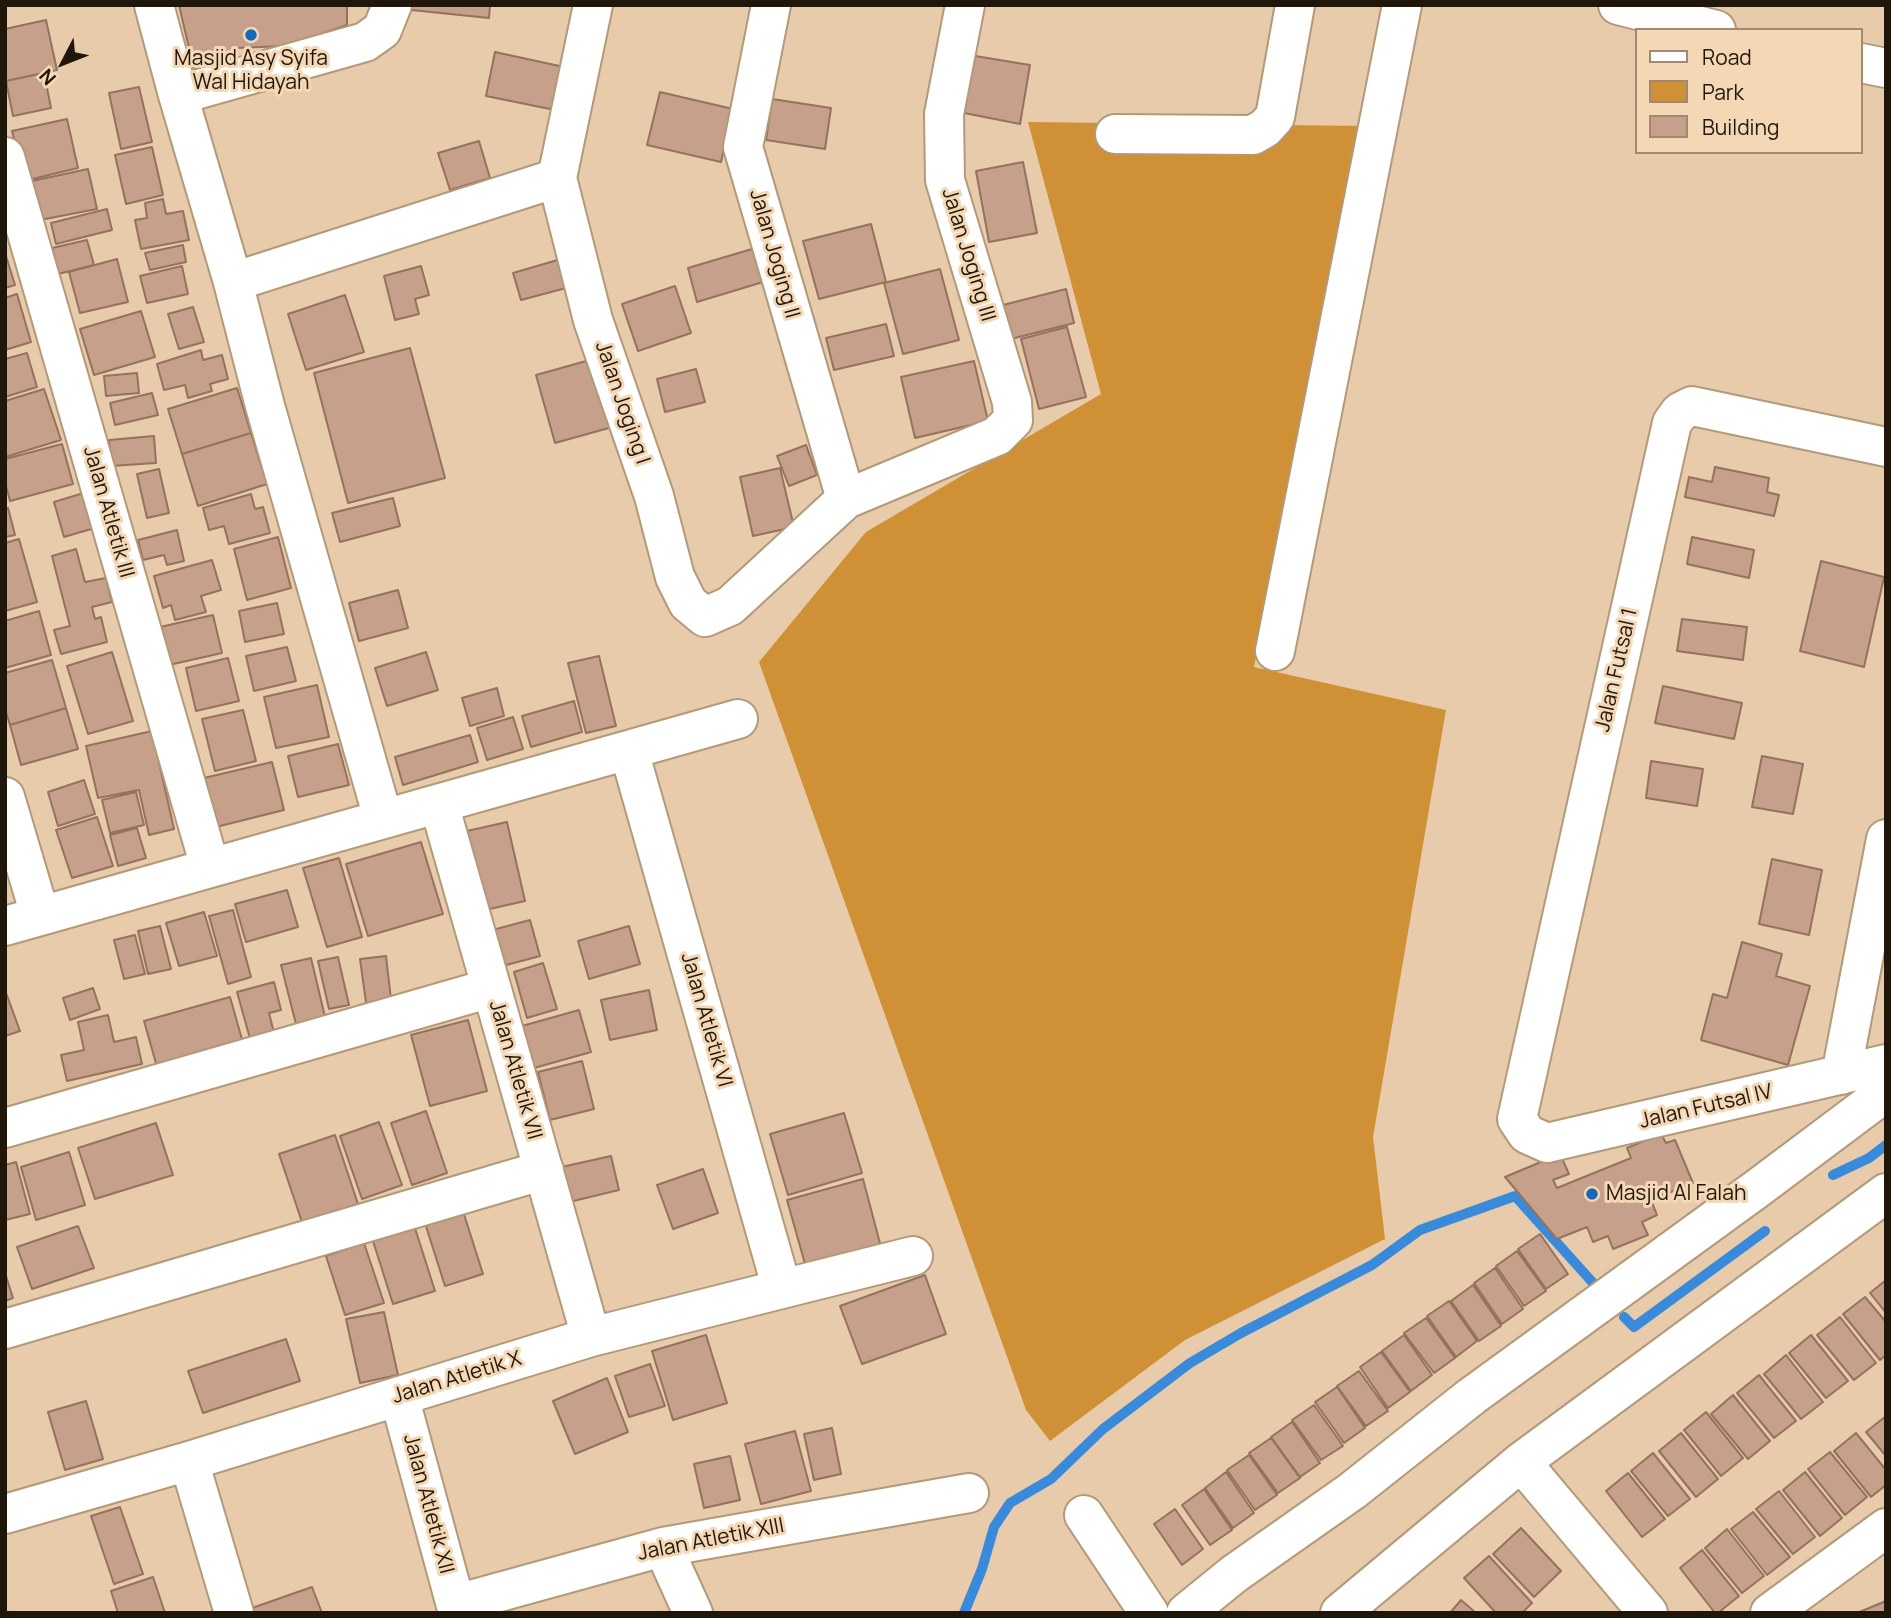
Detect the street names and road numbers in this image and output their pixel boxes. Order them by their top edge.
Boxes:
street label: Jalan Joging III [936,185,1000,325]
street label: Jalan Joging II [744,187,804,321]
street label: Jalan Joging I [589,338,655,468]
street label: Jalan Atletik III [77,443,139,581]
street label: Jalan Futsal 1 [1591,606,1643,734]
street label: Jalan Atletik VI [675,950,737,1090]
street label: Jalan Atletik VII [483,998,547,1142]
street label: Jalan Futsal IV [1637,1079,1775,1135]
street label: Jalan Atletik X [389,1346,525,1410]
street label: Jalan Atletik XII [397,1431,459,1577]
street label: Jalan Atletik XIII [636,1513,786,1567]

